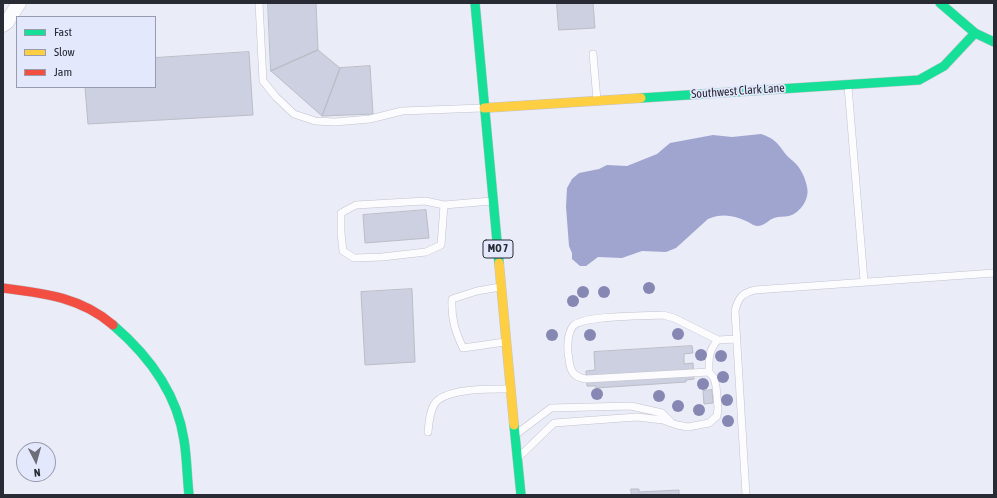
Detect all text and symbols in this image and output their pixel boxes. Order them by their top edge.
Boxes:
legend [16,16,156,88]
text: Fast [54,25,72,39]
text: Slow [54,45,75,59]
text: Jam [54,65,72,79]
street label: Southwest Clark Lane [691,81,785,101]
road number: MO 7 [483,240,513,258]
north arrow [16,442,56,482]
text: N [33,467,41,479]

